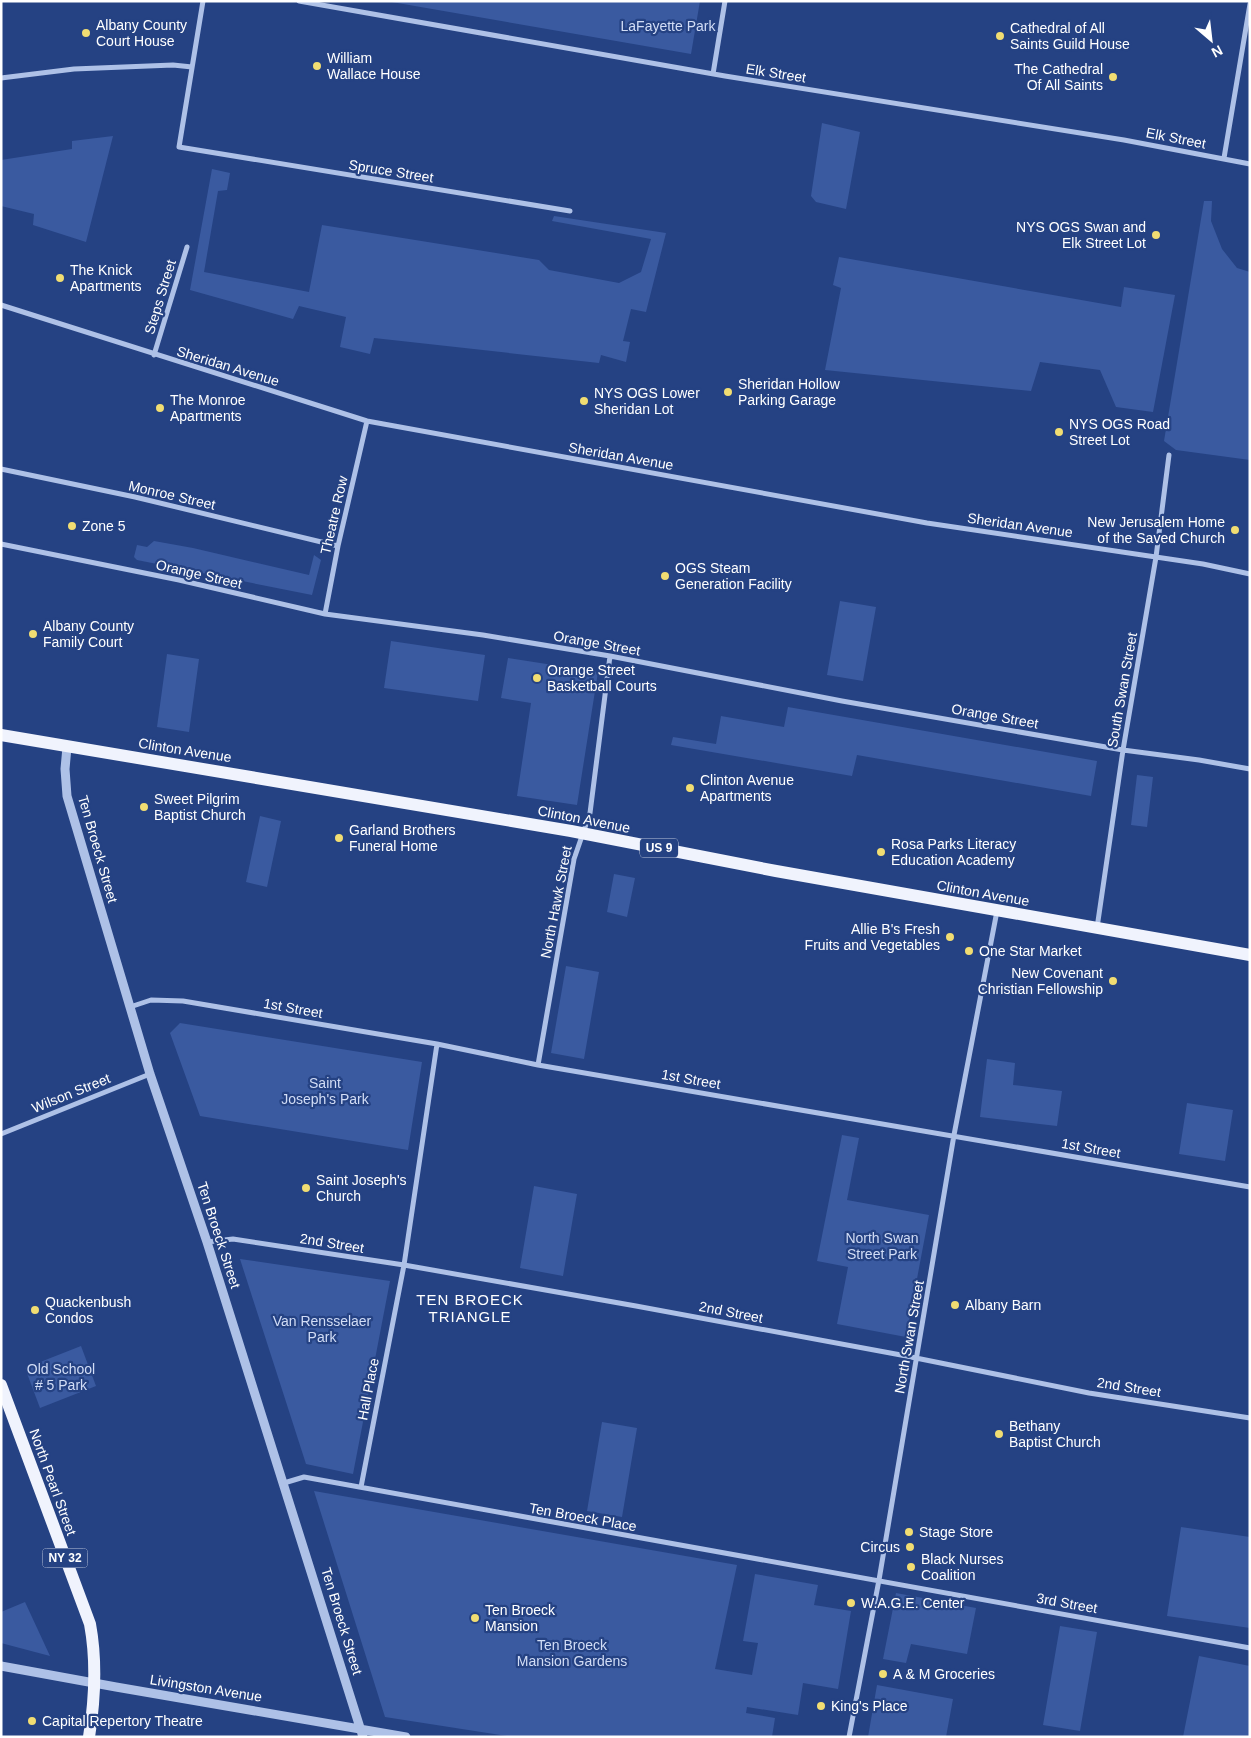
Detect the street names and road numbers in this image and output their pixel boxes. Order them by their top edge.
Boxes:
street label: Elk Street [745,60,807,86]
street label: Elk Street [1145,124,1207,152]
street label: Spruce Street [347,156,435,186]
street label: Steps Street [141,258,179,336]
street label: Sheridan Avenue [175,343,281,389]
street label: Sheridan Avenue [567,439,675,473]
street label: Theatre Row [317,473,351,556]
street label: Monroe Street [127,477,217,513]
street label: Sheridan Avenue [966,510,1074,540]
street label: Orange Street [154,556,244,592]
street label: Orange Street [552,627,642,659]
street label: South Swan Street [1104,631,1140,749]
street label: Orange Street [950,700,1040,732]
street label: Clinton Avenue [137,735,233,765]
street label: Ten Broeck Street [75,793,121,905]
street label: Clinton Avenue [536,802,632,836]
road number: US 9 [640,838,678,858]
street label: North Hawk Street [537,844,575,960]
street label: Clinton Avenue [935,877,1031,909]
street label: 1st Street [262,995,324,1021]
street label: 1st Street [660,1066,722,1092]
street label: Wilson Street [29,1070,113,1116]
street label: 1st Street [1060,1135,1122,1161]
street label: Ten Broeck Street [194,1180,244,1290]
street label: 2nd Street [299,1230,365,1256]
street label: North Swan Street [891,1279,927,1395]
street label: 2nd Street [698,1298,764,1326]
street label: Hall Place [354,1356,382,1421]
street label: 2nd Street [1096,1374,1162,1400]
street label: North Pearl Street [26,1427,80,1537]
street label: Ten Broeck Place [528,1500,638,1534]
road number: NY 32 [42,1549,88,1568]
street label: Ten Broeck Street [318,1565,366,1677]
street label: 3rd Street [1035,1590,1099,1616]
street label: Livingston Avenue [149,1671,263,1705]

